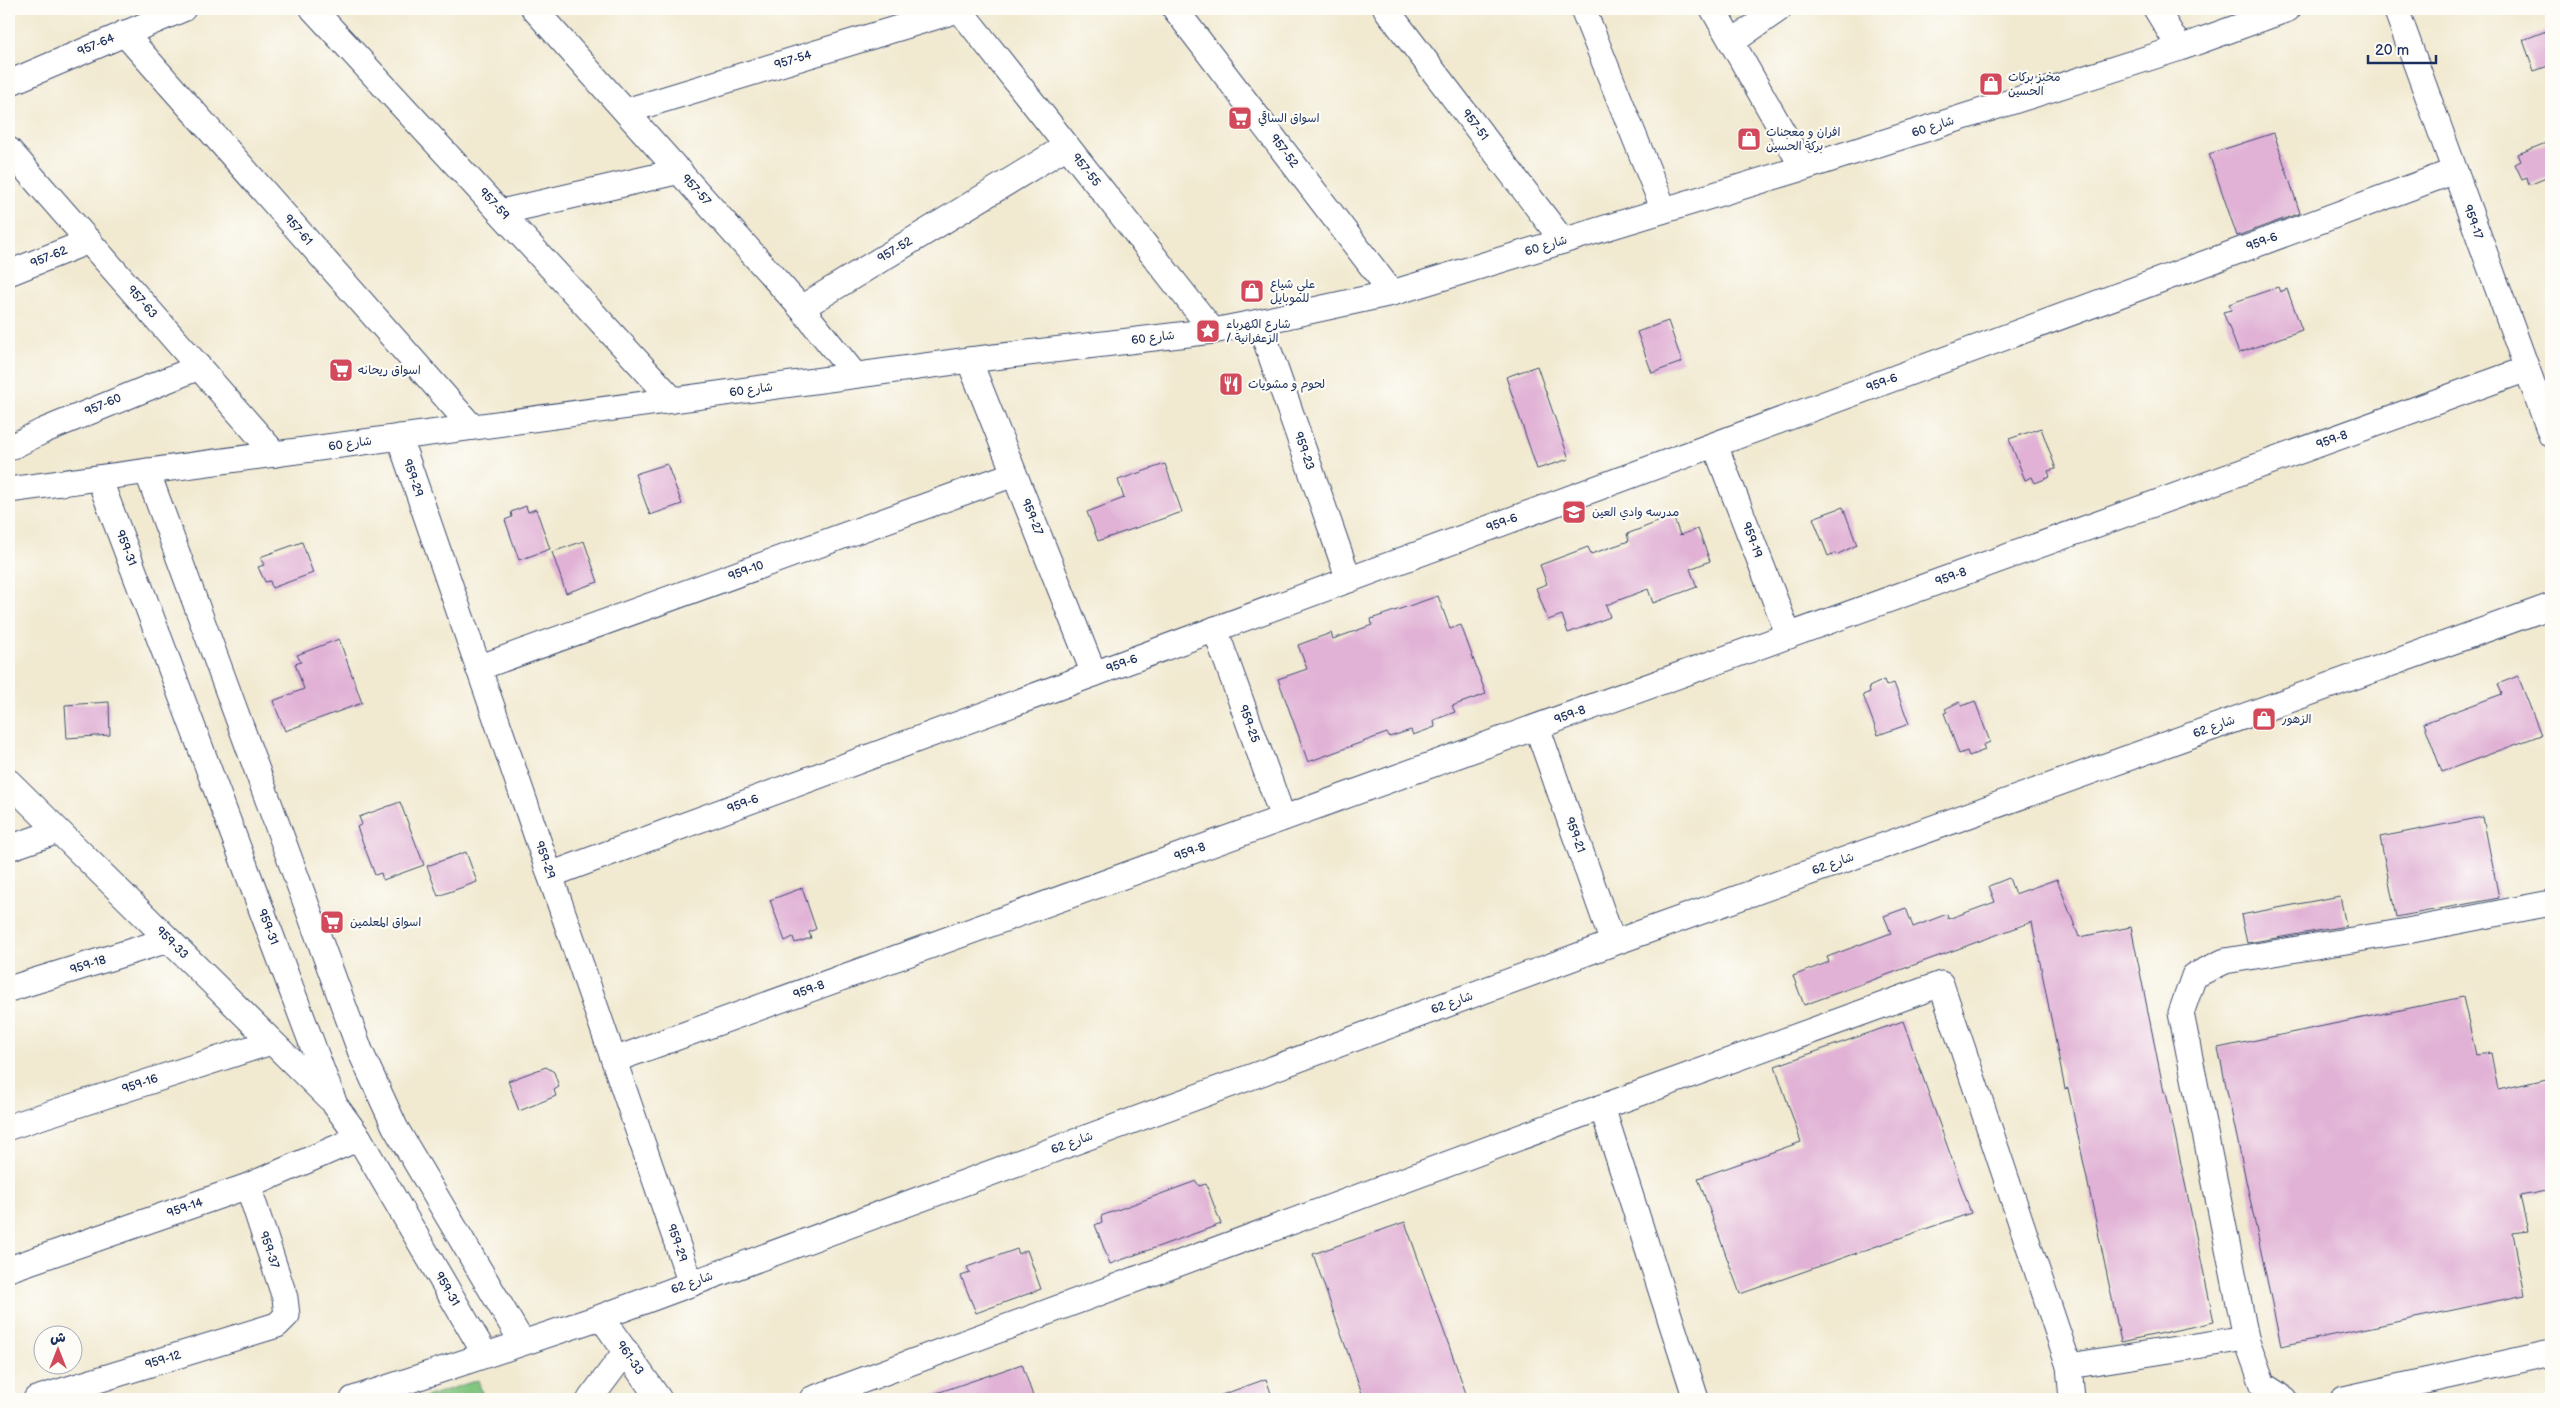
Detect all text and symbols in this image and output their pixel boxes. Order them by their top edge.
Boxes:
street label: 957-64 [75,30,117,59]
scale bar [2368,32,2435,64]
text: 20 m [2375,41,2409,60]
street label: 957-54 [772,47,814,73]
place label: مخبز بركات الحسين [2008,70,2061,99]
shop icon: مخبز بركات الحسين [1978,71,2004,97]
supermarket icon: اسواق الساقي [1227,105,1253,131]
street label: 957-51 [1458,106,1492,144]
place label: اسواق الساقي [1258,111,1319,127]
street label: شارع 60 [1910,113,1956,142]
place label: افران و معجنات بركة الحسين [1766,125,1840,154]
shop icon: افران و معجنات بركة الحسين [1736,126,1762,152]
street label: 957-52 [1267,131,1301,171]
street label: 957-55 [1068,150,1104,190]
street label: 957-57 [678,171,714,209]
street label: 957-59 [476,185,512,223]
street label: 959-17 [2460,203,2486,241]
street label: 957-61 [281,211,315,249]
street label: 959-6 [2244,229,2280,255]
street label: شارع 60 [1523,232,1569,261]
street label: 957-52 [875,234,915,266]
street label: 957-62 [28,243,70,271]
place label: علي شياع للموبايل [1270,277,1315,306]
shop icon: علي شياع للموبايل [1239,278,1265,304]
street label: 957-63 [124,282,160,322]
place label: شارع الكهرباء / الزعفرانية [1226,317,1291,346]
place icon: شارع الكهرباء / الزعفرانية [1195,318,1221,344]
street label: شارع 60 [1130,328,1176,349]
supermarket icon: اسواق ريحانه [328,357,354,383]
place label: اسواق ريحانه [358,363,421,378]
street label: 959-6 [1864,370,1900,396]
restaurant icon: لحوم و مشويات [1218,371,1244,397]
place label: لحوم و مشويات [1248,377,1325,393]
street label: شارع 60 [728,380,774,401]
street label: 957-60 [82,391,124,419]
street label: 959-8 [2314,427,2350,453]
street label: 959-23 [1290,430,1318,472]
street label: شارع 60 [327,434,373,455]
street label: 959-29 [400,457,426,499]
street label: 959-27 [1018,497,1046,538]
school or university icon: مدرسه وادي العين [1561,499,1587,525]
place label: مدرسه وادي العين [1592,505,1679,521]
street label: 959-6 [1484,510,1520,536]
street label: 959-19 [1738,520,1766,560]
street label: 959-31 [112,528,140,568]
street label: 959-10 [726,558,766,584]
street label: 959-8 [1933,564,1969,590]
street label: 959-6 [1104,651,1140,677]
street label: 959-8 [1552,702,1588,728]
street label: 959-25 [1235,703,1263,745]
shop icon: الزهور [2251,706,2277,732]
street label: شارع 62 [2191,712,2237,742]
place label: الزهور [2281,712,2312,727]
street label: 959-6 [725,791,761,817]
street label: 959-21 [1562,815,1588,855]
street label: 959-29 [532,839,558,881]
street label: 959-8 [1172,839,1208,865]
street label: شارع 62 [1810,849,1856,879]
street label: 959-31 [254,907,282,947]
supermarket icon: اسواق المعلمين [319,909,345,935]
place label: اسواق المعلمين [350,915,421,930]
street label: 959-33 [153,924,191,962]
street label: 959-18 [68,952,108,978]
street label: 959-8 [791,977,827,1003]
street label: شارع 62 [1429,988,1475,1018]
street label: 959-16 [120,1071,160,1097]
street label: شارع 62 [1049,1128,1095,1158]
street label: 959-14 [165,1195,206,1221]
street label: 959-29 [664,1222,690,1264]
street label: 959-37 [256,1229,282,1271]
street label: شارع 62 [669,1268,715,1298]
street label: 959-31 [431,1269,463,1309]
north arrow [32,1326,82,1376]
text: ش [50,1329,66,1346]
street label: 961-33 [613,1338,647,1378]
street label: 959-12 [143,1347,183,1373]

